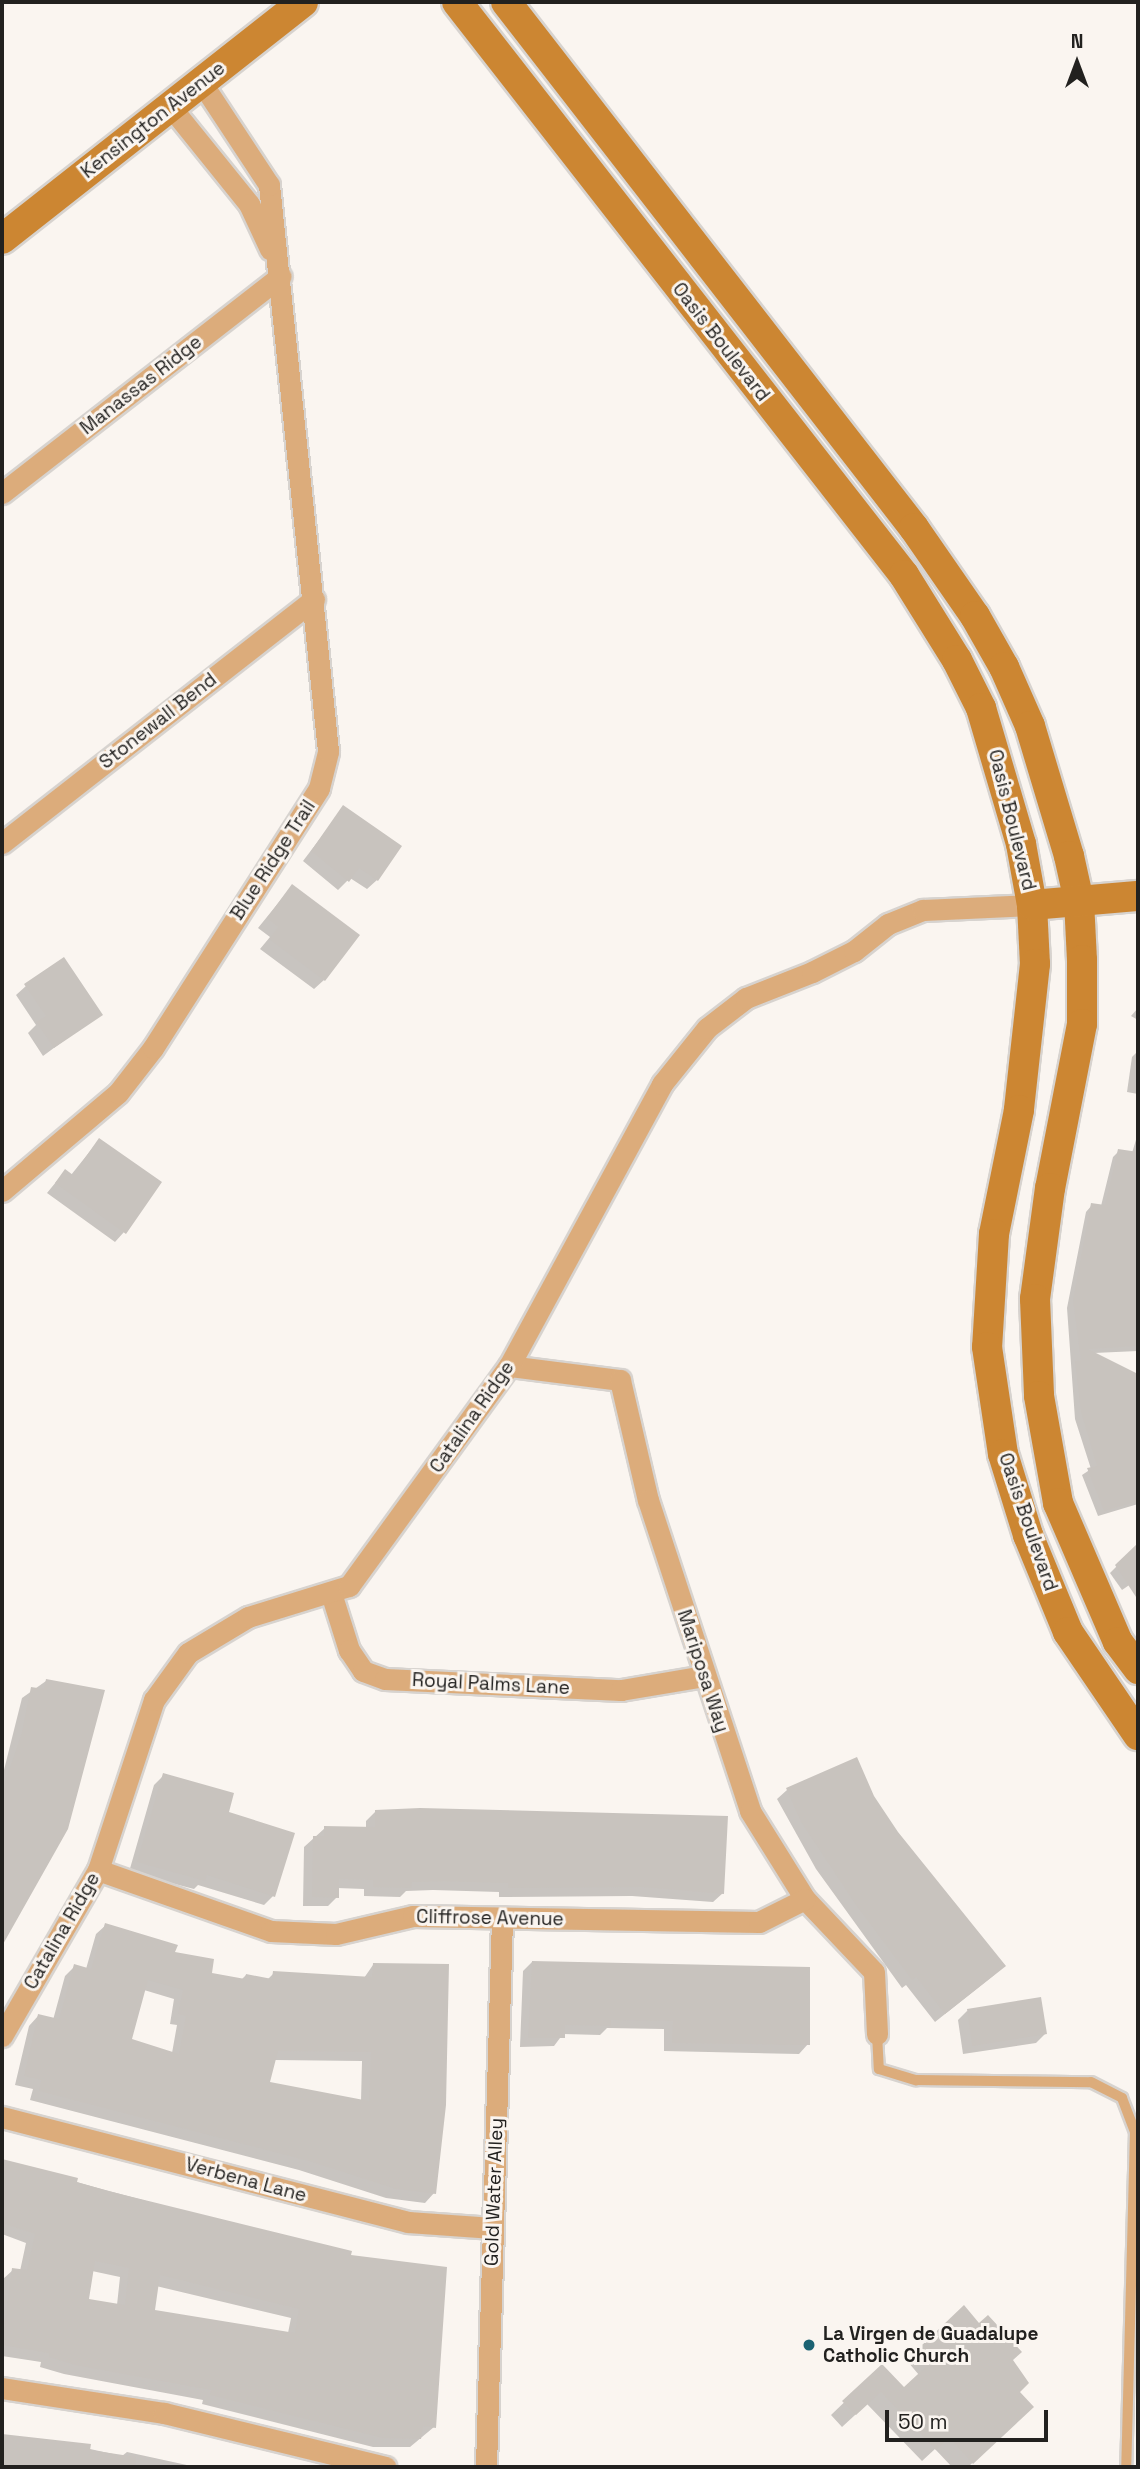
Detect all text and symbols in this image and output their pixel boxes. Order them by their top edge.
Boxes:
north arrow [1042,28,1112,98]
text: N [1071,29,1083,54]
street label: Kensington Avenue [76,57,230,183]
street label: Oasis Boulevard [668,278,774,406]
street label: Manassas Ridge [76,330,206,440]
street label: Stonewall Bend [95,668,221,774]
street label: Oasis Boulevard [983,747,1041,893]
street label: Blue Ridge Trail [226,796,320,924]
street label: Catalina Ridge [425,1357,519,1477]
street label: Oasis Boulevard [994,1450,1062,1594]
street label: Mariposa Way [672,1607,734,1735]
street label: Royal Palms Lane [411,1668,571,1700]
street label: Catalina Ridge [19,1868,105,1994]
street label: Cliffrose Avenue [416,1905,564,1931]
street label: Gold Water Alley [480,2117,508,2267]
street label: Verbena Lane [183,2153,309,2207]
place label: La Virgen de Guadalupe Catholic Church [823,2323,1039,2367]
marker: La Virgen de Guadalupe Catholic Church [801,2337,817,2353]
scale bar [888,2396,1051,2440]
text: 50 m [898,2408,948,2435]

